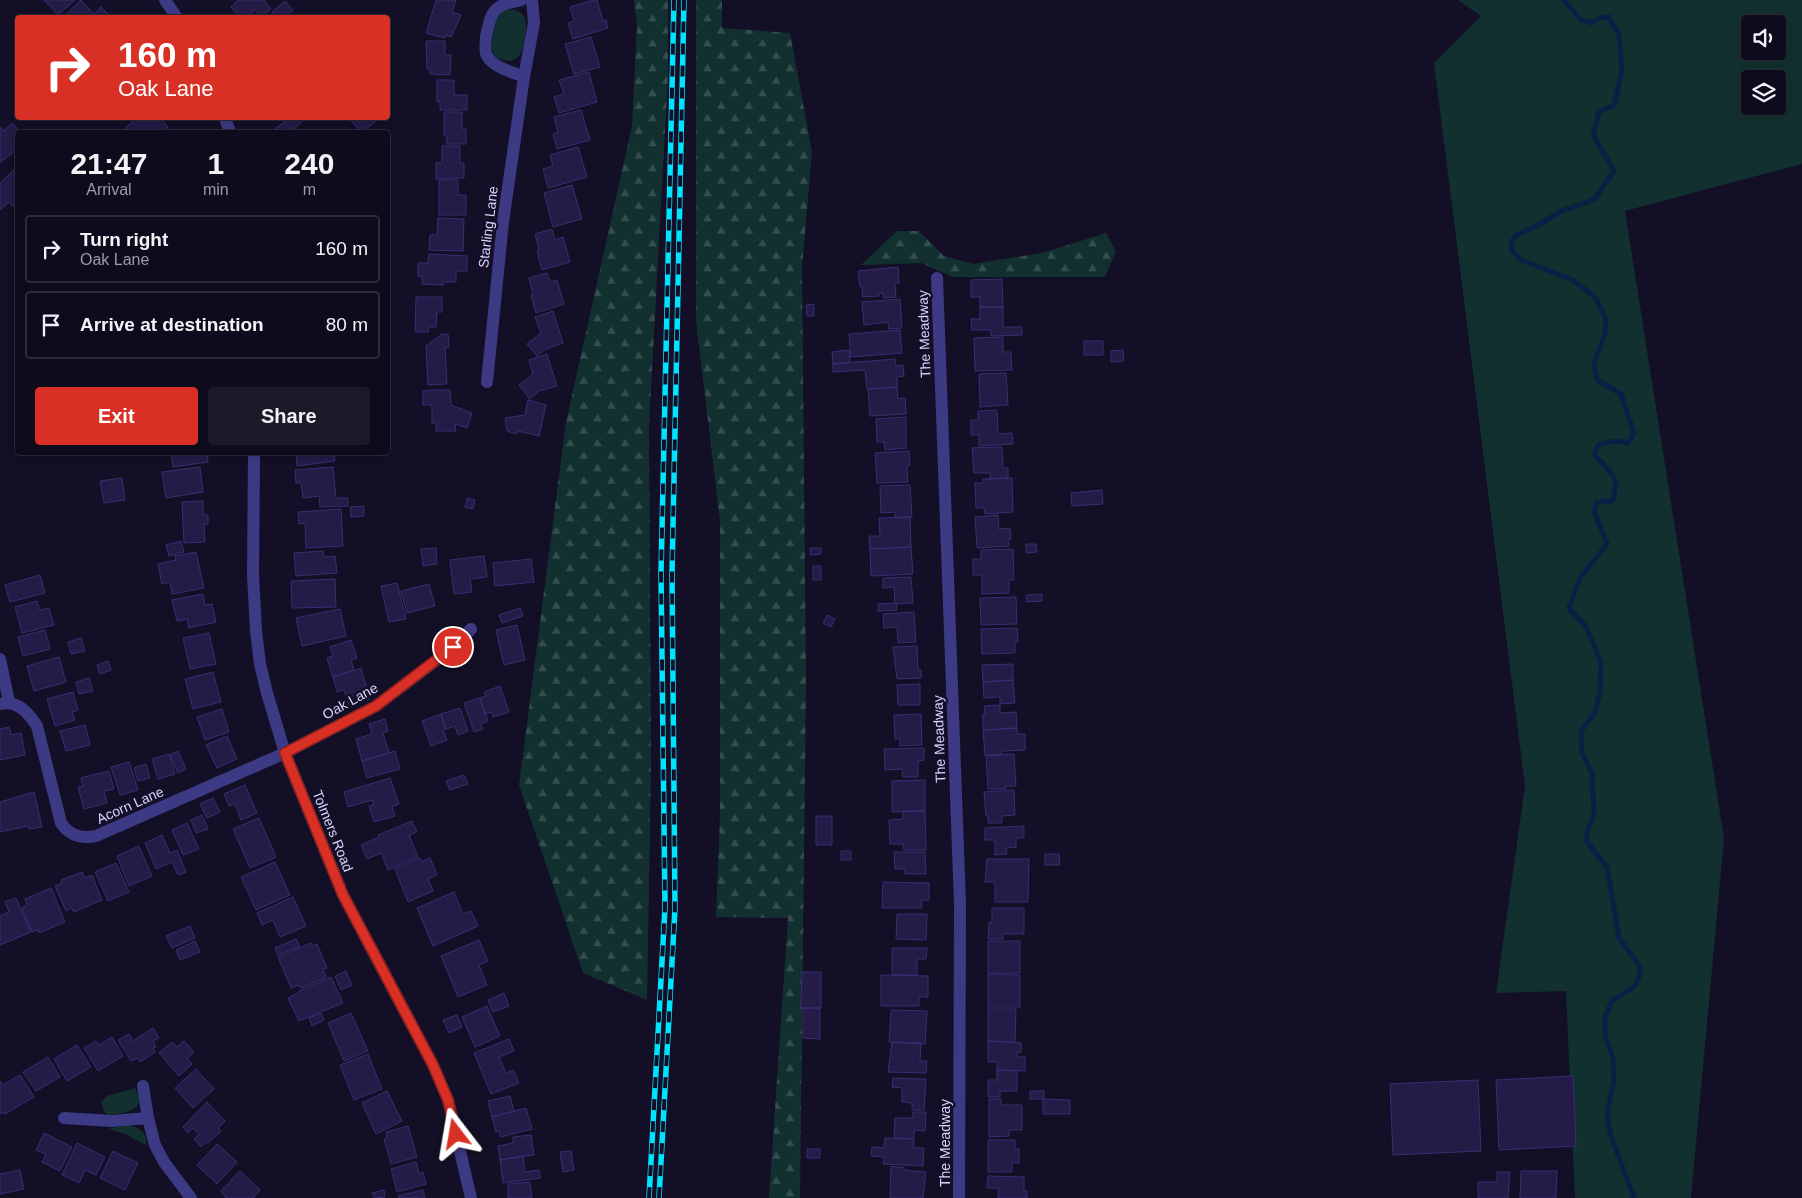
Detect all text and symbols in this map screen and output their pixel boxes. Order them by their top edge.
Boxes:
map controls [1741,15,1786,115]
button: sound [1741,15,1786,60]
icon: right [35,35,100,100]
text: 160 m [118,35,217,74]
button: layers [1741,70,1786,115]
text: Oak Lane [118,76,213,101]
text: 21:47 [71,147,147,180]
text: 1 [207,147,224,180]
text: 240 [284,147,334,180]
text: Arrival [86,181,132,198]
text: min [203,181,229,198]
text: m [303,181,316,198]
street label: Starling Lane [475,185,501,269]
text: Turn right [80,229,168,250]
icon: right [37,235,65,263]
text: 160 m [315,238,368,259]
text: Oak Lane [80,251,149,268]
street label: The Meadway [914,290,934,378]
icon: arrive [37,311,65,339]
text: Arrive at destination [80,314,264,335]
text: 80 m [326,314,368,335]
button: Exit [35,387,198,445]
button: Share [208,387,370,445]
pin [432,626,474,668]
icon: arrive [439,633,467,661]
street label: Oak Lane [320,679,381,723]
street label: The Meadway [929,695,949,783]
street label: Acorn Lane [94,783,166,827]
street label: Tolmers Road [309,788,357,874]
street label: The Meadway [937,1099,953,1187]
position arrow [429,1107,481,1159]

